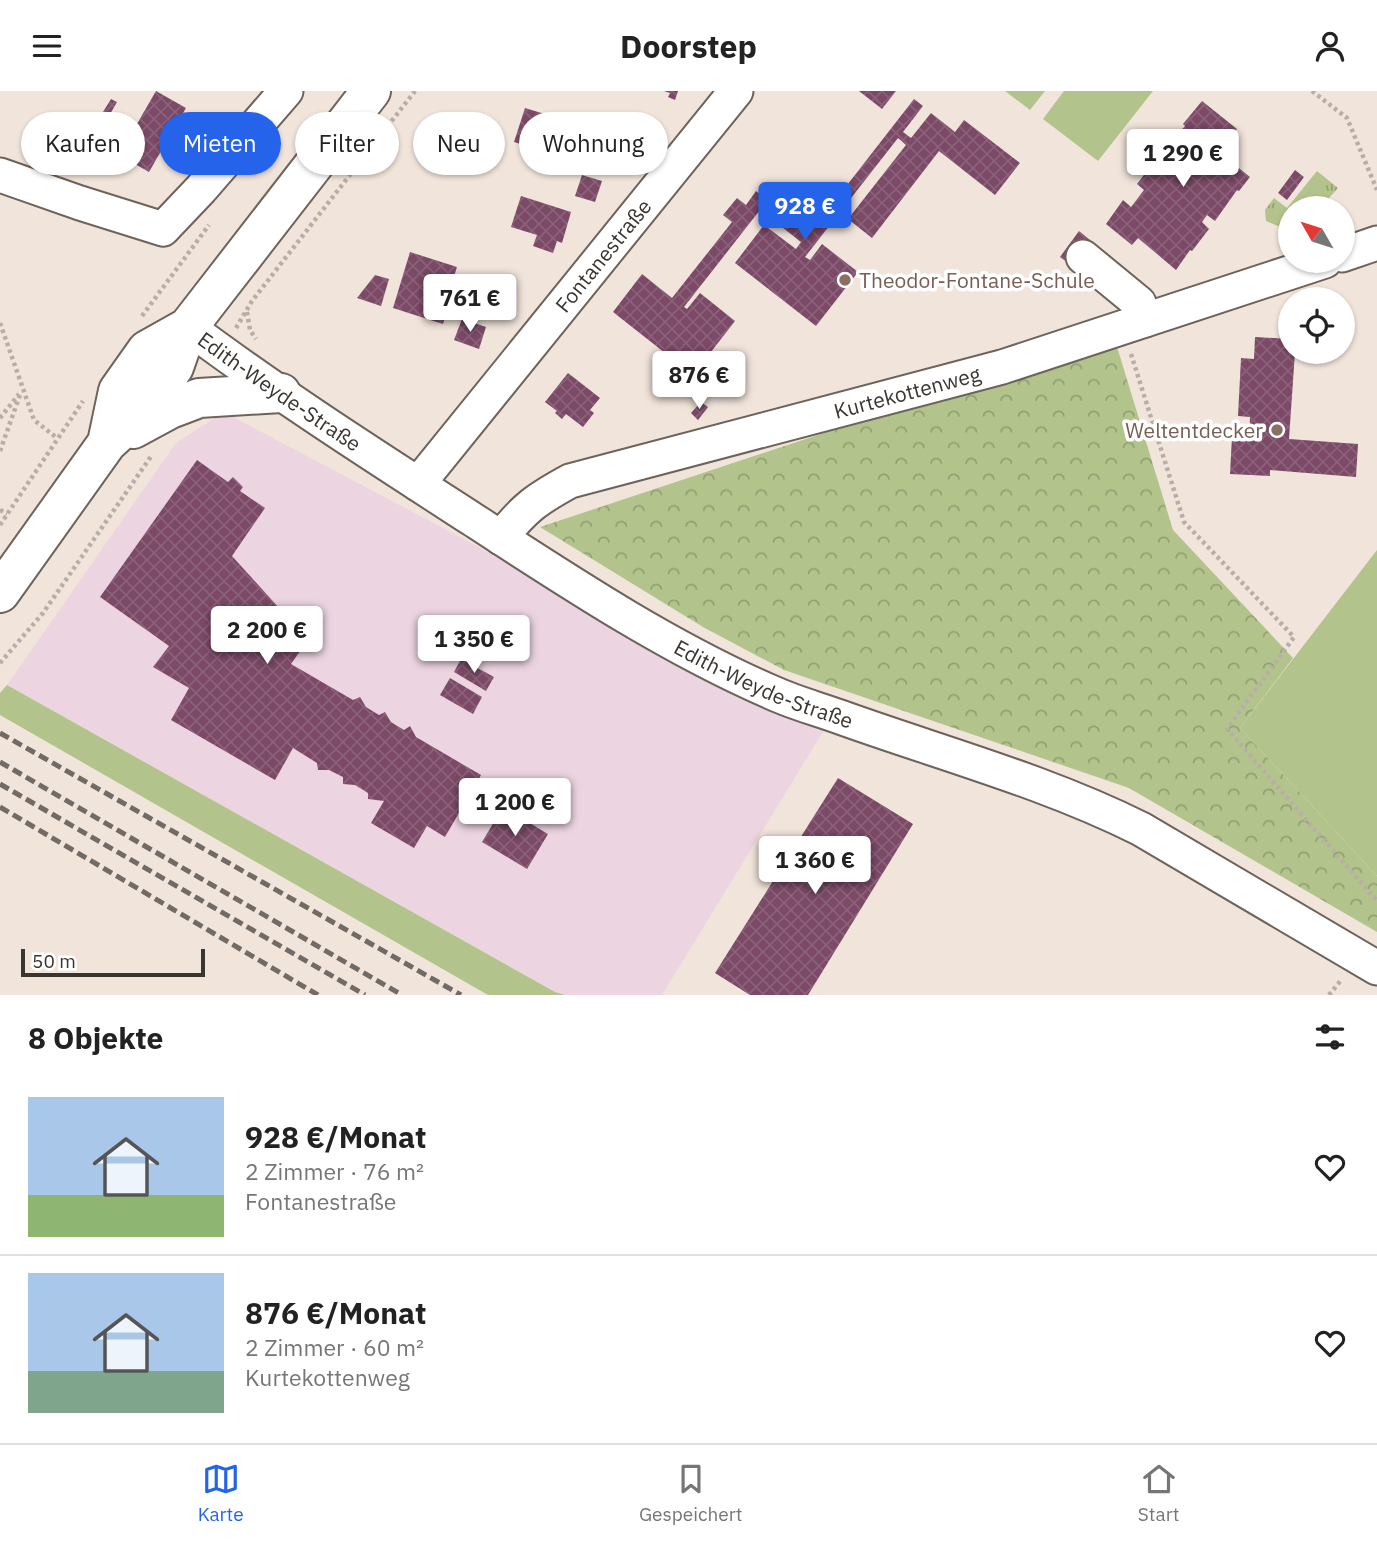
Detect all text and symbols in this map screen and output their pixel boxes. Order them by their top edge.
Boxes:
text: Doorstep [620,25,757,67]
icon: menu [28,27,66,65]
icon: person [1311,27,1349,65]
chip: Kaufen [21,112,145,175]
chip: Mieten [159,112,281,175]
chip: Filter [295,112,399,175]
chip: Neu [413,112,505,175]
chip: Wohnung [519,112,668,175]
pin: 1 290 € [1118,129,1248,189]
text: 1 290 € [1143,137,1223,167]
pin: 928 € [756,183,854,242]
text: 928 € [774,190,836,220]
street label: Fontanestraße [549,193,657,318]
north arrow [1278,196,1354,273]
map controls [1278,196,1355,364]
place label: Theodor-Fontane-Schule [859,266,1095,294]
marker: Theodor-Fontane-Schule [837,272,853,288]
pin: 761 € [421,275,519,334]
text: 761 € [439,282,501,312]
button: locate [1278,287,1355,364]
street label: Edith-Weyde-Straße [192,325,367,457]
pin: 876 € [650,351,748,411]
text: 876 € [668,359,730,389]
street label: Kurtekottenweg [831,359,983,425]
place label: Weltentdecker [1125,416,1263,444]
marker: Weltentdecker [1269,422,1285,438]
pin: 2 200 € [202,607,332,666]
text: 2 200 € [227,614,307,644]
pin: 1 350 € [409,615,539,675]
text: 1 350 € [434,623,514,653]
street label: Edith-Weyde-Straße [669,633,857,735]
pin: 1 200 € [450,779,580,838]
text: 1 200 € [475,786,555,816]
pin: 1 360 € [750,837,880,896]
text: 1 360 € [775,844,855,874]
scale bar [21,946,205,978]
text: 50 m [32,949,76,973]
text: 8 Objekte [28,1018,163,1057]
icon: filters [1311,1018,1349,1056]
text: 928 €/Monat [245,1117,426,1156]
icon: home [84,1125,168,1209]
icon: heart [1311,1148,1349,1186]
text: 2 Zimmer · 76 m² [245,1156,424,1186]
text: Fontanestraße [245,1186,396,1216]
text: 876 €/Monat [245,1293,426,1332]
icon: home [84,1301,168,1385]
icon: heart [1311,1324,1349,1362]
text: 2 Zimmer · 60 m² [245,1332,424,1362]
text: Kurtekottenweg [245,1362,410,1392]
tab: Karte [198,1460,244,1526]
tab: Gespeichert [639,1460,743,1526]
tab: Start [1138,1460,1179,1526]

